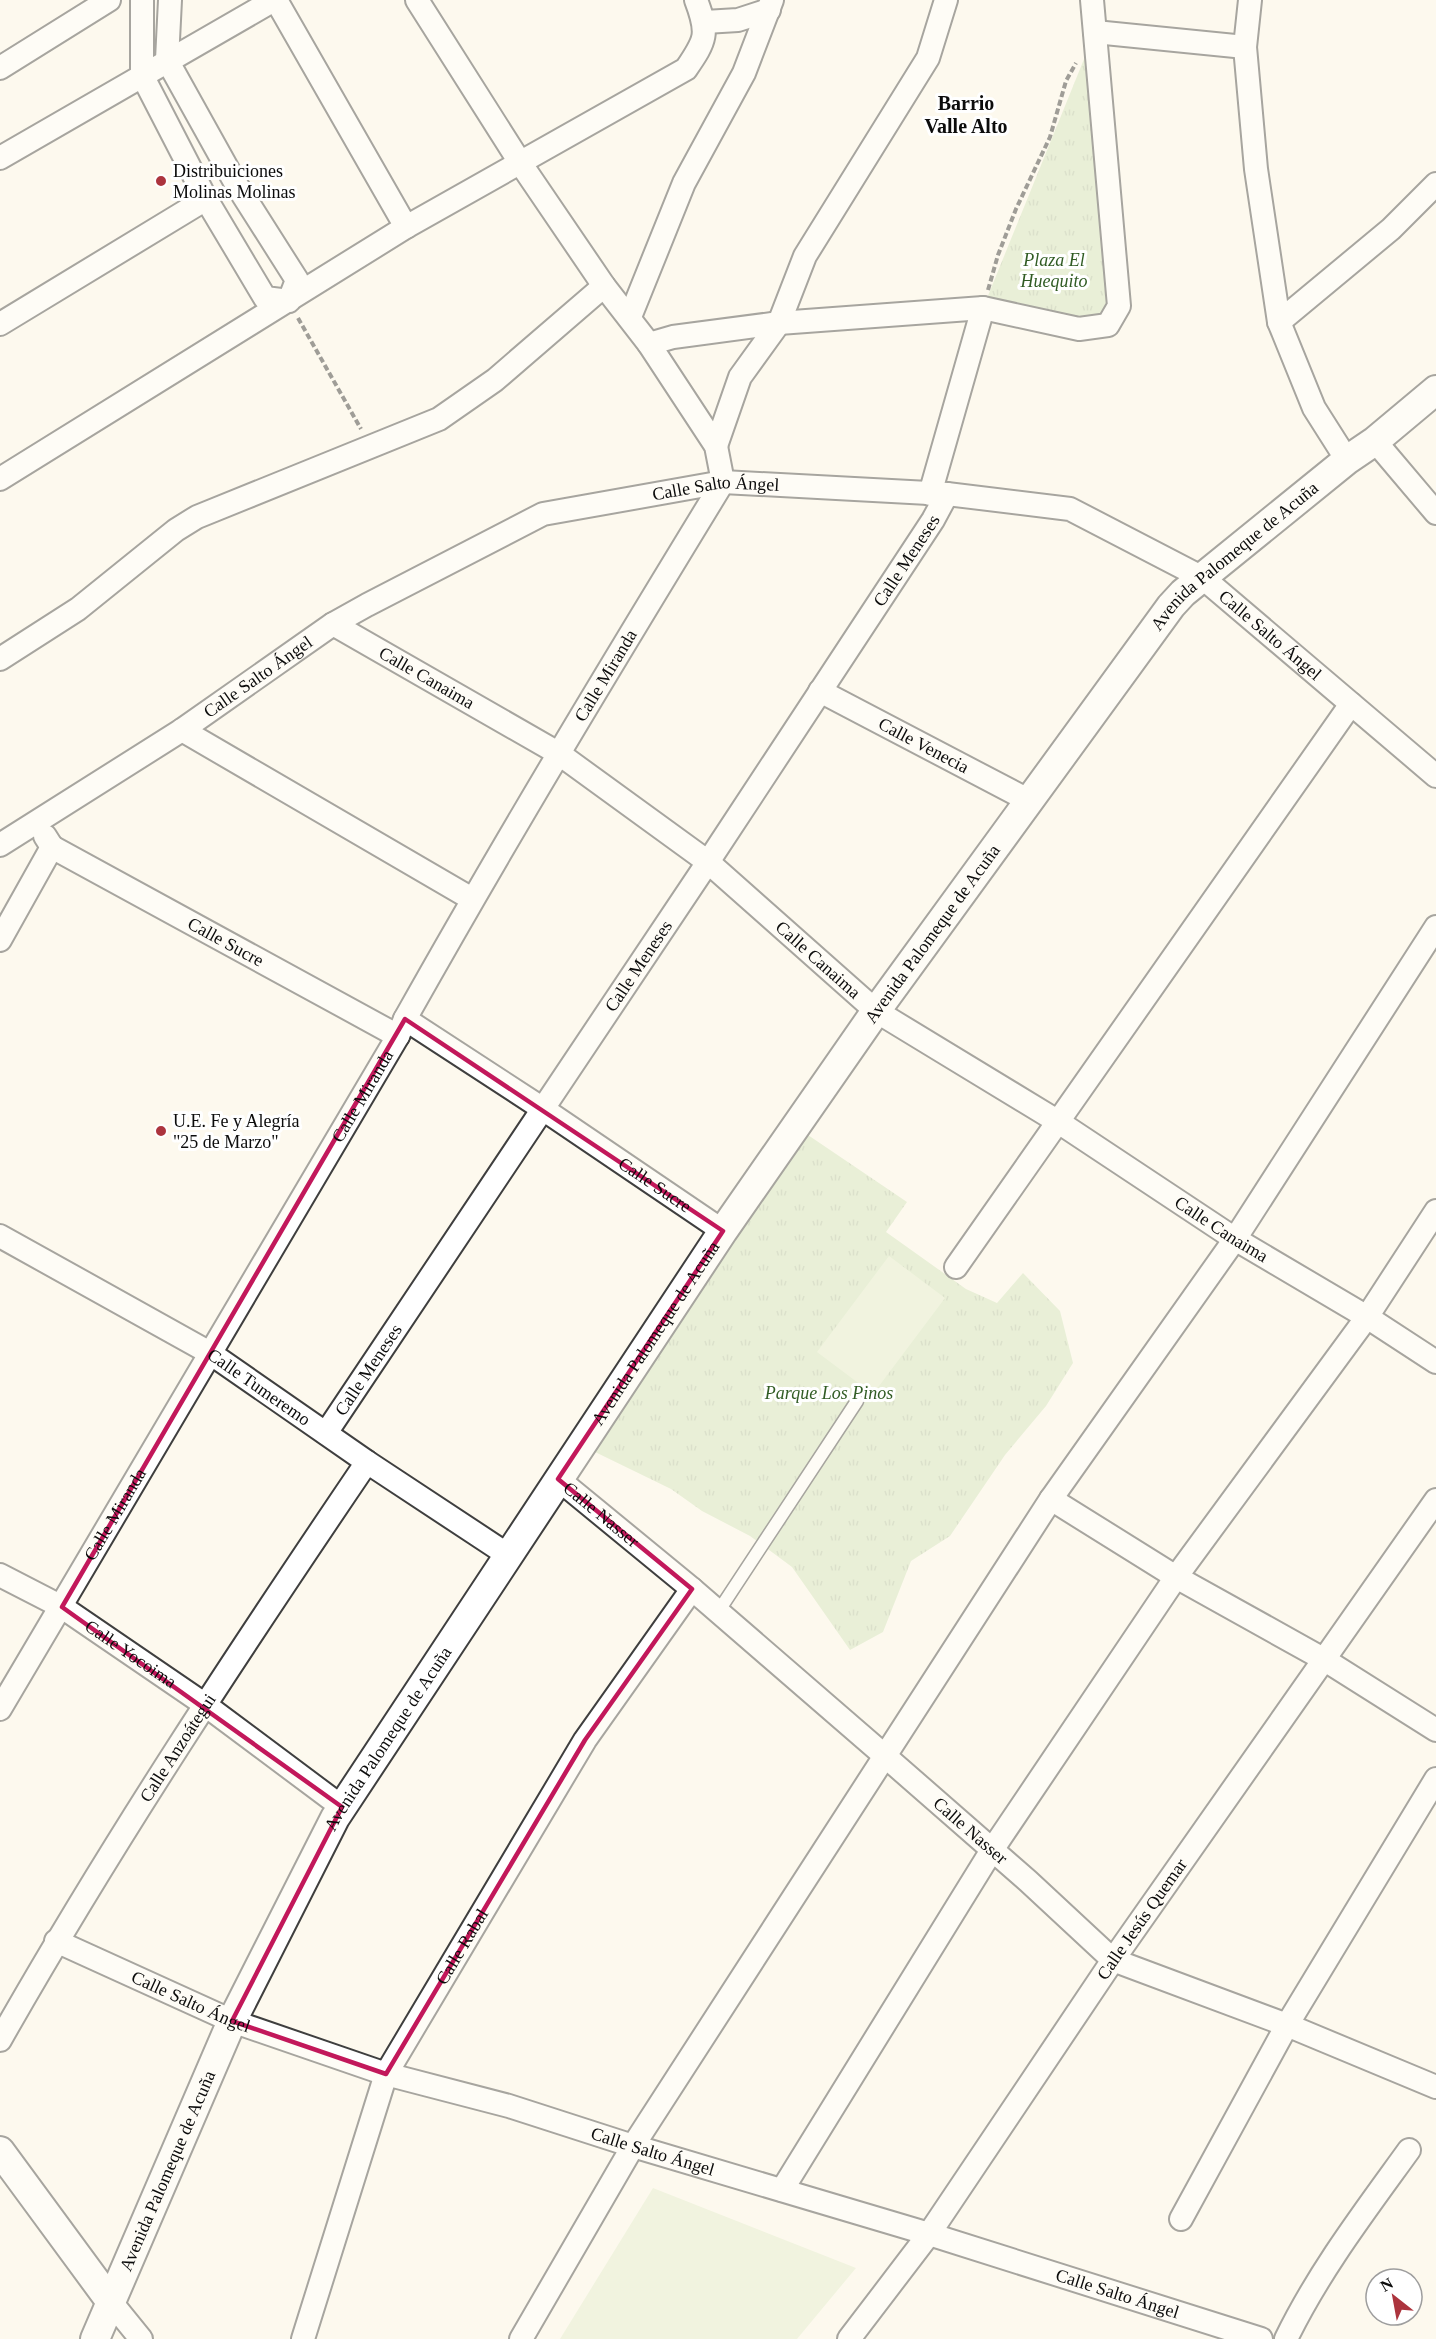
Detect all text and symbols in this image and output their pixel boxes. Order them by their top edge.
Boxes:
district label: Barrio Valle Alto [924,92,1008,137]
place label: Distribuiciones Molinas Molinas [173,161,296,202]
marker: Distribuiciones Molinas Molinas [154,174,168,188]
park label: Plaza El Huequito [1020,250,1088,291]
street label: Calle Salto Ángel [651,472,780,504]
street label: Avenida Palomeque de Acuña [1147,478,1322,634]
street label: Calle Meneses [869,511,944,610]
street label: Calle Salto Ángel [1215,586,1326,684]
street label: Calle Miranda [570,626,641,725]
street label: Calle Salto Ángel [200,632,316,722]
street label: Calle Canaima [375,643,478,713]
street label: Calle Venecia [875,713,972,777]
street label: Avenida Palomeque de Acuña [861,841,1004,1027]
street label: Calle Sucre [184,913,267,971]
street label: Calle Meneses [601,916,676,1015]
street label: Calle Canaima [772,917,865,1003]
street label: Calle Miranda [327,1046,397,1146]
place label: U.E. Fe y Alegría "25 de Marzo" [173,1111,299,1152]
marker: U.E. Fe y Alegría "25 de Marzo" [154,1124,168,1138]
street label: Calle Sucre [615,1153,695,1217]
street label: Calle Canaima [1171,1192,1272,1266]
street label: Avenida Palomeque de Acuña [587,1238,723,1429]
street label: Calle Meneses [331,1320,406,1419]
street label: Calle Tumeremo [204,1344,314,1430]
park label: Parque Los Pinos [764,1383,893,1403]
street label: Calle Miranda [80,1465,150,1564]
street label: Calle Nasser [560,1478,643,1551]
street label: Calle Yocoima [81,1616,180,1692]
street label: Avenida Palomeque de Acuña [320,1643,455,1834]
street label: Calle Anzoátegui [136,1690,220,1806]
street label: Calle Nasser [929,1793,1011,1868]
street label: Calle Jesús Quemar [1093,1855,1191,1984]
street label: Calle Rabal [432,1905,492,1988]
street label: Calle Salto Ángel [128,1967,253,2037]
street label: Avenida Palomeque de Acuña [115,2068,219,2274]
street label: Calle Salto Ángel [588,2123,717,2180]
street label: Calle Salto Ángel [1053,2265,1182,2322]
north arrow [1364,2267,1424,2327]
text: N [1377,2274,1396,2295]

